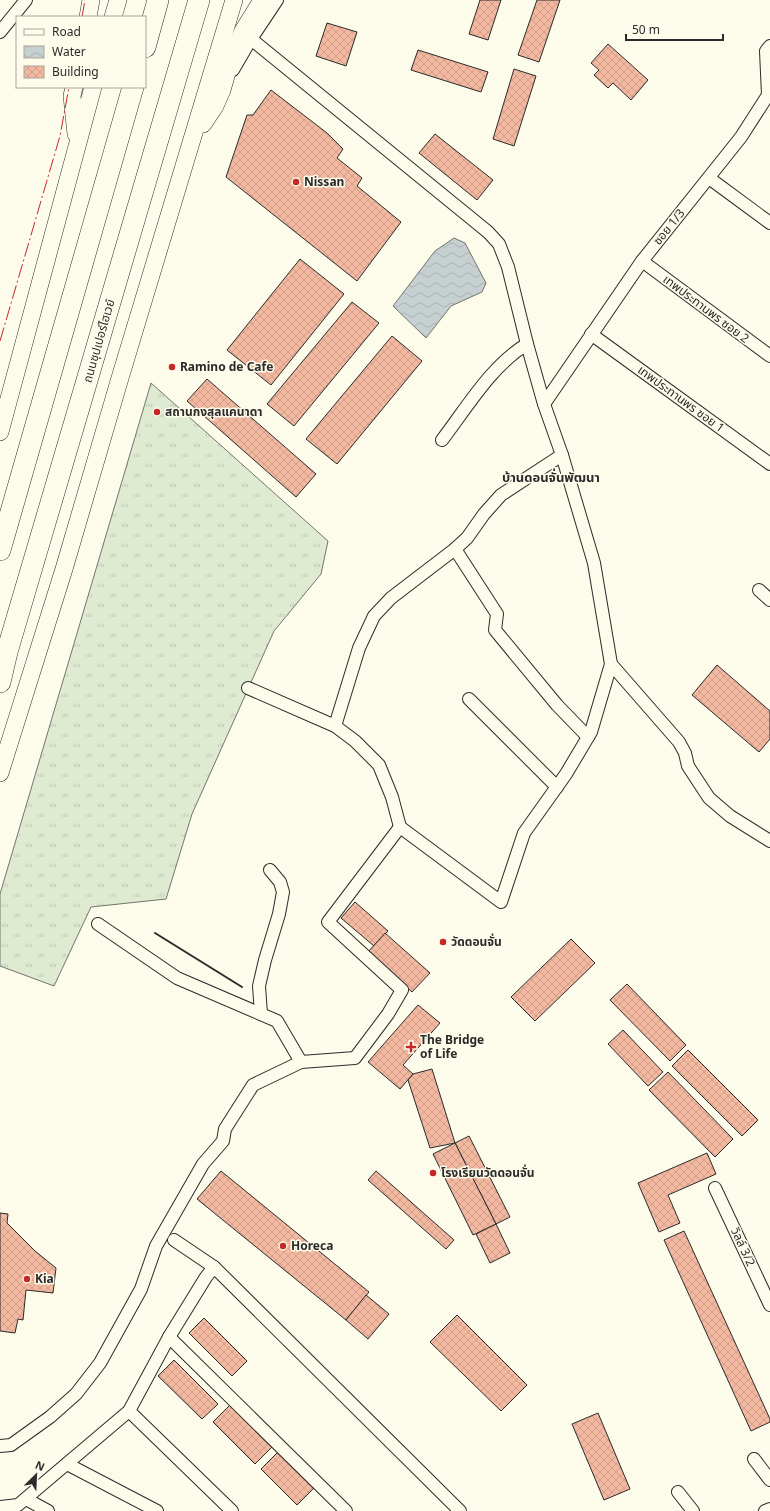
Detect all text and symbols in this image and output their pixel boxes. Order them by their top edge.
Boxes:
legend [16,16,146,88]
scale bar [626,16,723,42]
text: 50 m [632,21,660,38]
text: Road [52,23,81,40]
text: Water [52,43,86,60]
text: Building [52,63,99,80]
place label: Nissan [304,173,344,190]
marker: Nissan [291,177,301,187]
street label: ซอย 1/3 [649,205,689,248]
street label: เทพประทานพร ซอย 2 [660,271,753,347]
street label: ถนนซุปเปอร์ไฮเวย์ [78,297,119,385]
place label: Ramino de Cafe [180,358,273,375]
street label: เทพประทานพร ซอย 1 [634,361,728,436]
marker: Ramino de Cafe [167,362,177,372]
place label: สถานกงสุลแคนาดา [165,403,263,420]
marker: สถานกงสุลแคนาดา [152,407,162,417]
district label: บ้านดอนจั่นพัฒนา [502,468,600,486]
place label: วัดดอนจั่น [451,933,502,950]
marker: วัดดอนจั่น [438,937,448,947]
place label: The Bridge of Life [420,1031,484,1062]
marker: The Bridge of Life [405,1041,417,1053]
place label: โรงเรียนวัดดอนจั่น [441,1164,534,1181]
marker: โรงเรียนวัดดอนจั่น [428,1168,438,1178]
street label: วิลล์ 3/2 [727,1224,760,1269]
place label: Horeca [291,1237,333,1254]
marker: Horeca [278,1241,288,1251]
place label: Kia [35,1270,54,1287]
marker: Kia [22,1274,32,1284]
north arrow [16,1455,56,1495]
text: N [33,1457,47,1474]

